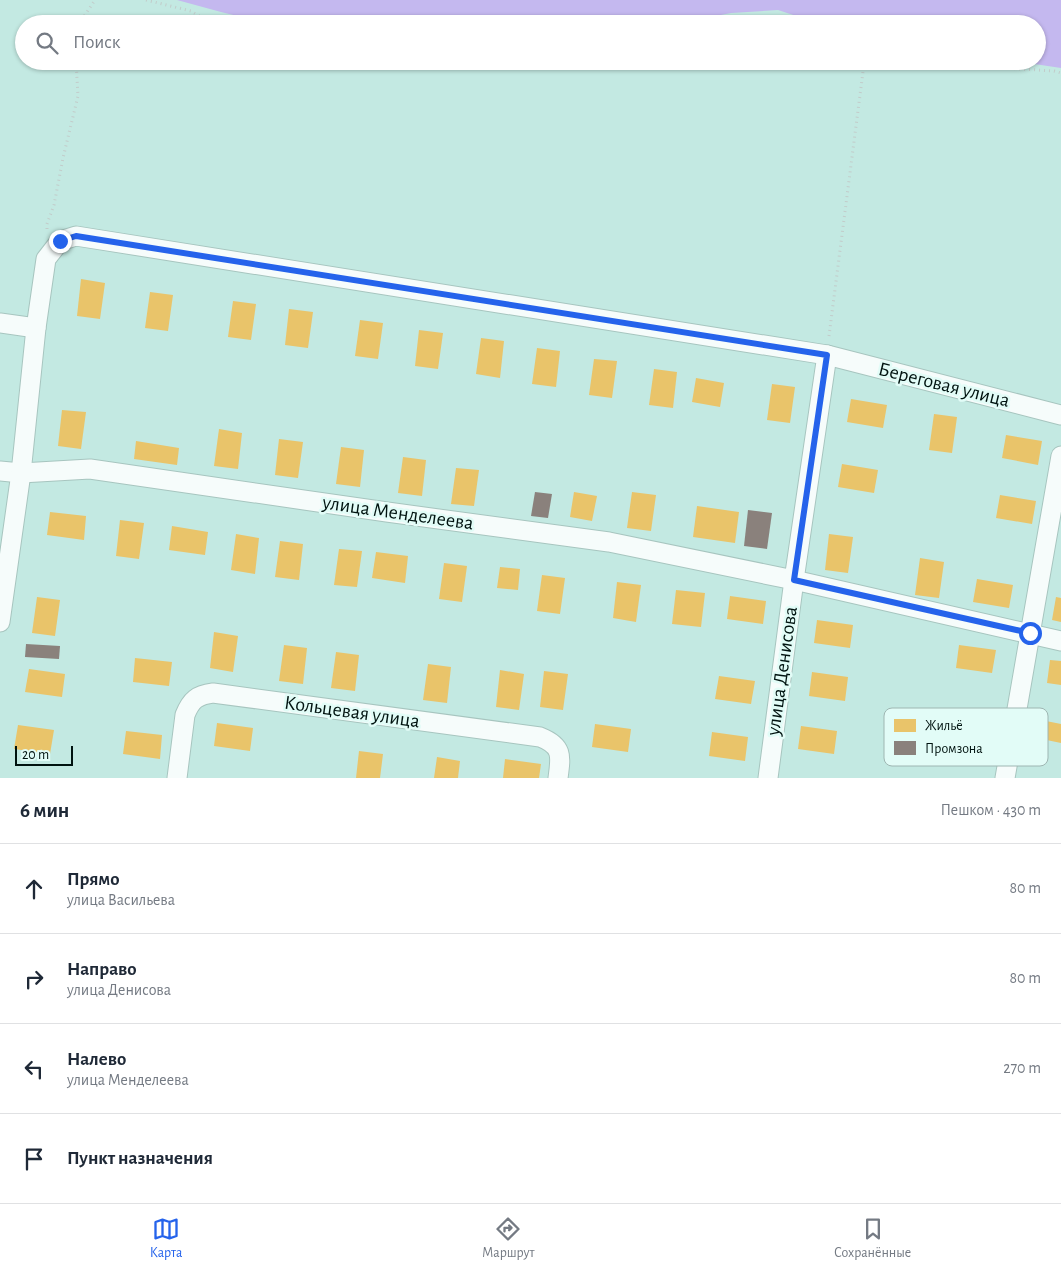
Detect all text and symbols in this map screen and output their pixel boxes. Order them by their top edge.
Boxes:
search box [15,15,1046,70]
icon: search [33,29,61,57]
text: Поиск [73,33,120,52]
route end [49,230,72,253]
street label: Береговая улица [876,359,1012,411]
street label: улица Менделеева [320,492,475,533]
street label: улица Денисова [763,605,801,738]
route start [1019,622,1042,645]
street label: Кольцевая улица [283,693,421,731]
legend [884,708,1048,766]
text: Жильё [925,719,963,733]
text: Промзона [925,742,983,756]
scale bar [15,743,72,766]
text: 20 m [22,748,49,762]
text: 6 мин [20,800,69,821]
text: Пешком · 430 m [941,802,1041,818]
text: Прямо [67,870,120,889]
icon: ahead [20,875,48,903]
text: 80 m [1010,880,1041,896]
text: улица Васильева [67,892,175,908]
text: Направо [67,960,137,979]
icon: right [20,965,48,993]
text: 80 m [1010,970,1041,986]
text: улица Денисова [67,982,171,998]
text: Налево [67,1050,126,1069]
icon: left [20,1055,48,1083]
text: 270 m [1003,1060,1041,1076]
text: улица Менделеева [67,1072,189,1088]
icon: arrive [20,1145,48,1173]
text: Пункт назначения [67,1149,213,1168]
tab: Карта [150,1215,183,1262]
tab: Маршрут [482,1215,535,1262]
tab: Сохранённые [834,1215,911,1262]

